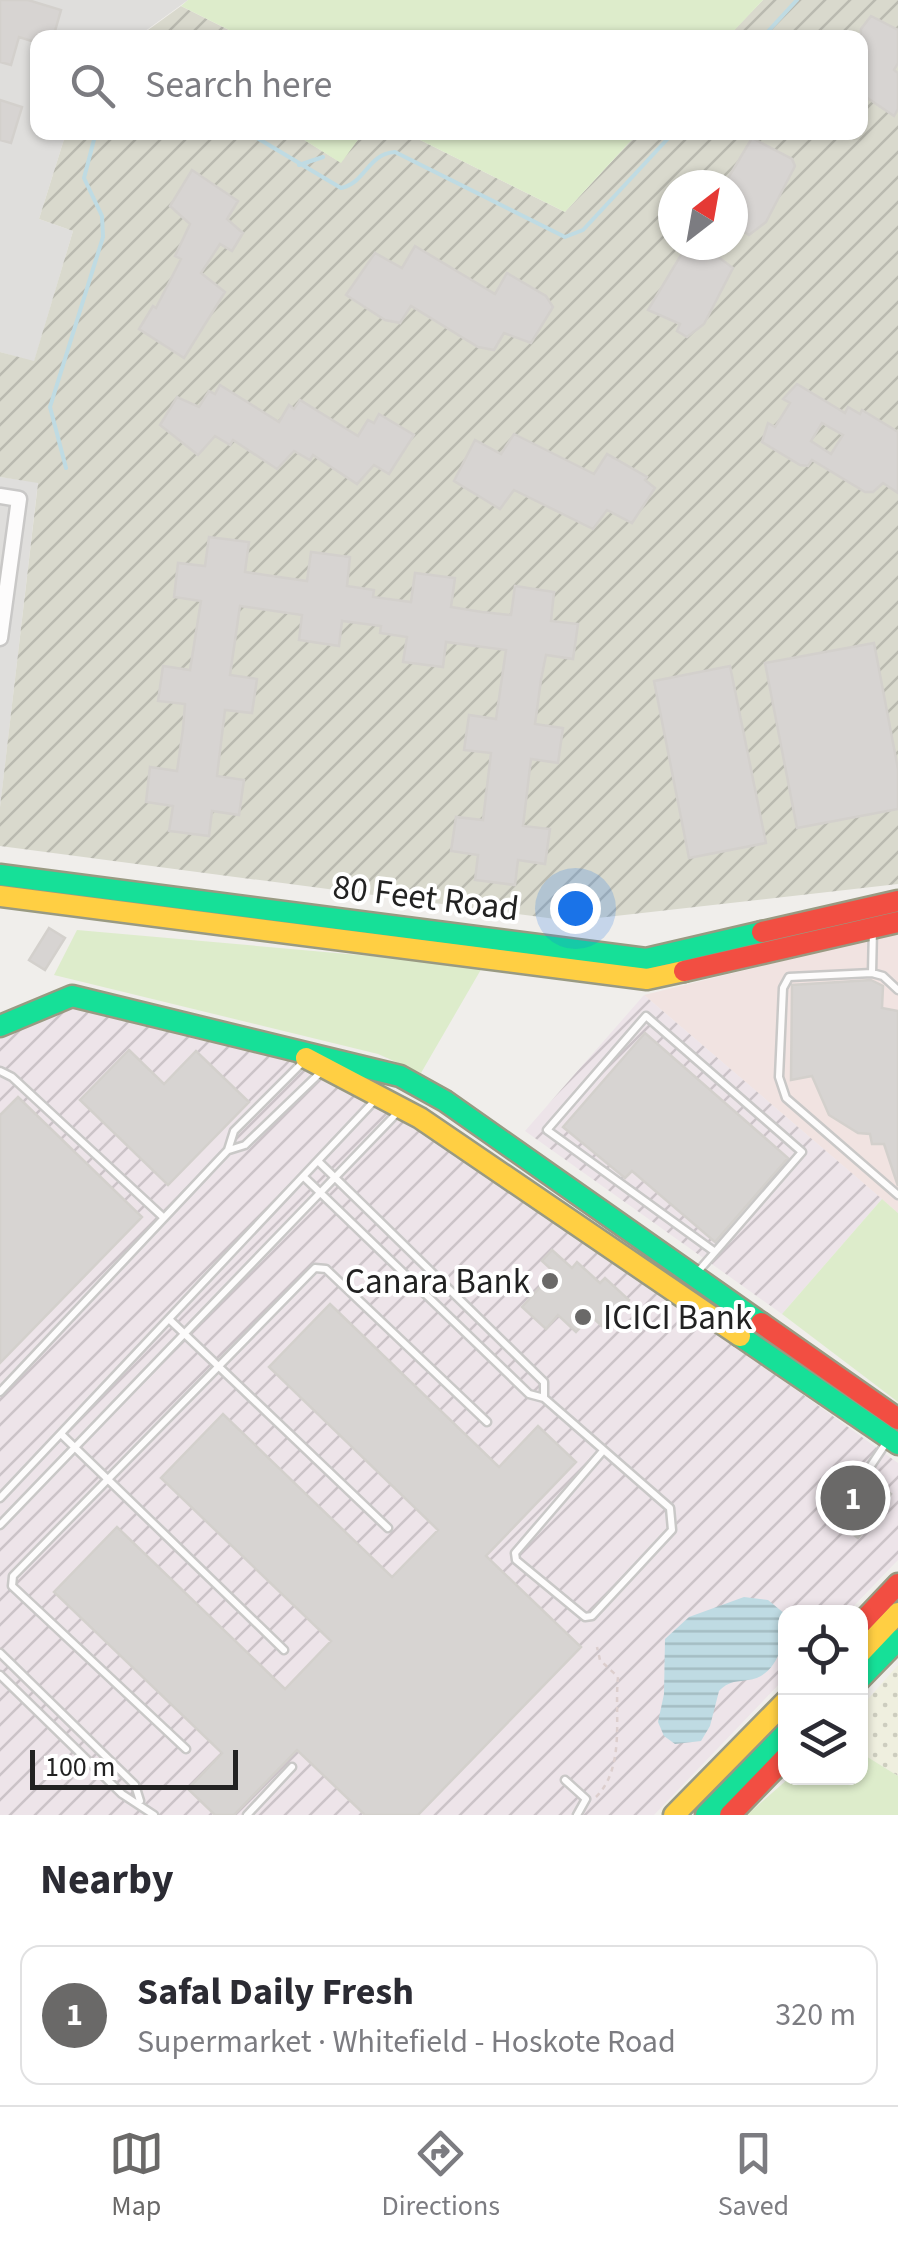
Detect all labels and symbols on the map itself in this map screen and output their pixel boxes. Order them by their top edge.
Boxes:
north arrow [658,170,748,260]
street label: 80 Feet Road [330,862,522,934]
your location [550,883,601,934]
place label: Canara Bank [345,1257,531,1307]
marker: Canara Bank [539,1270,561,1292]
place label: ICICI Bank [603,1293,753,1343]
marker: ICICI Bank [572,1306,594,1328]
pin: 1 [820,1460,886,1536]
scale bar [30,1745,238,1790]

